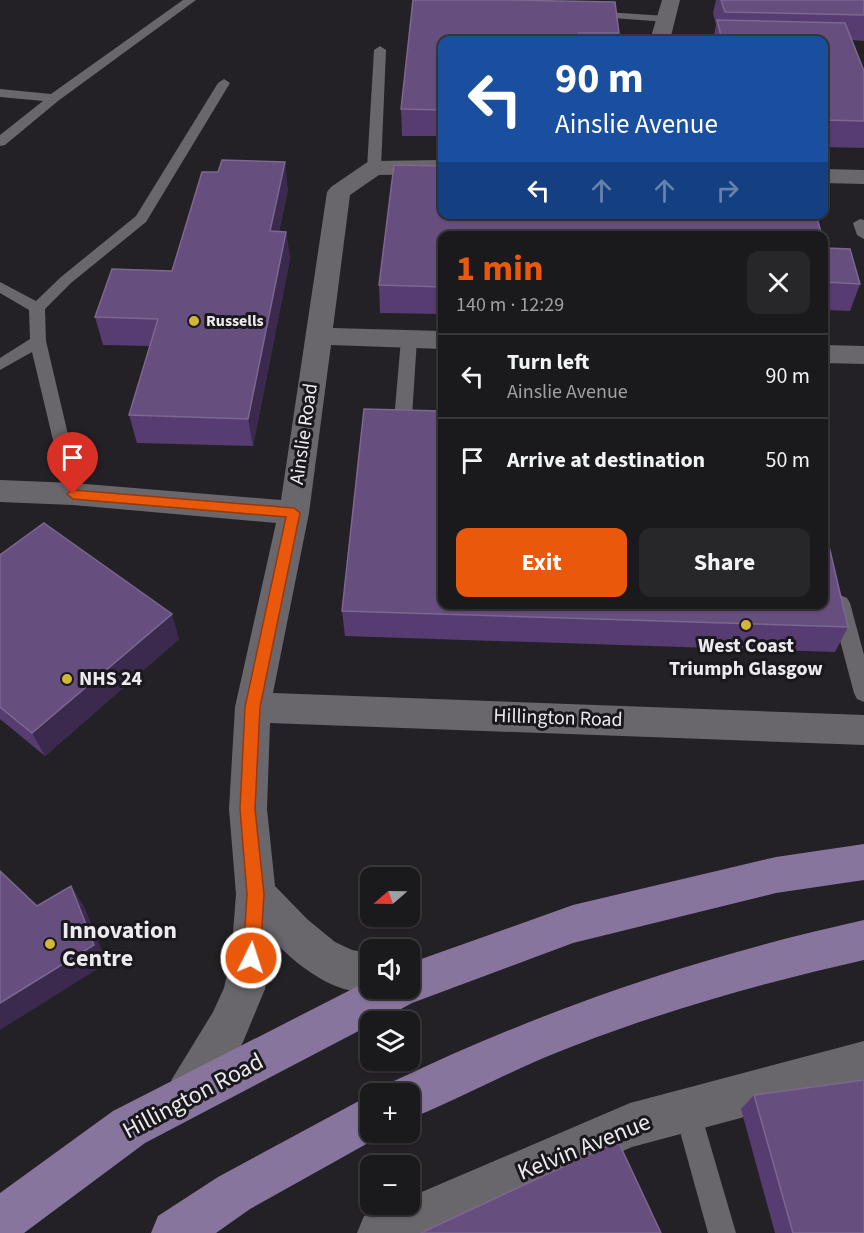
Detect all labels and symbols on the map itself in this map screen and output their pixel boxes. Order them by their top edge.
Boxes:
place label: Russells [206,310,264,332]
marker: Russells [187,314,201,328]
street label: Ainslie Road [283,382,325,486]
pin [47,432,98,494]
marker: West Coast Triumph Glasgow [739,618,753,632]
place label: West Coast Triumph Glasgow [669,632,823,683]
place label: NHS 24 [79,665,142,693]
marker: NHS 24 [60,672,74,686]
street label: Hillington Road [493,702,623,734]
north arrow [360,867,420,927]
place label: Innovation Centre [62,913,177,976]
position arrow [219,926,283,990]
marker: Innovation Centre [43,937,57,951]
street label: Hillington Road [116,1044,270,1148]
street label: Kelvin Avenue [512,1104,656,1190]

